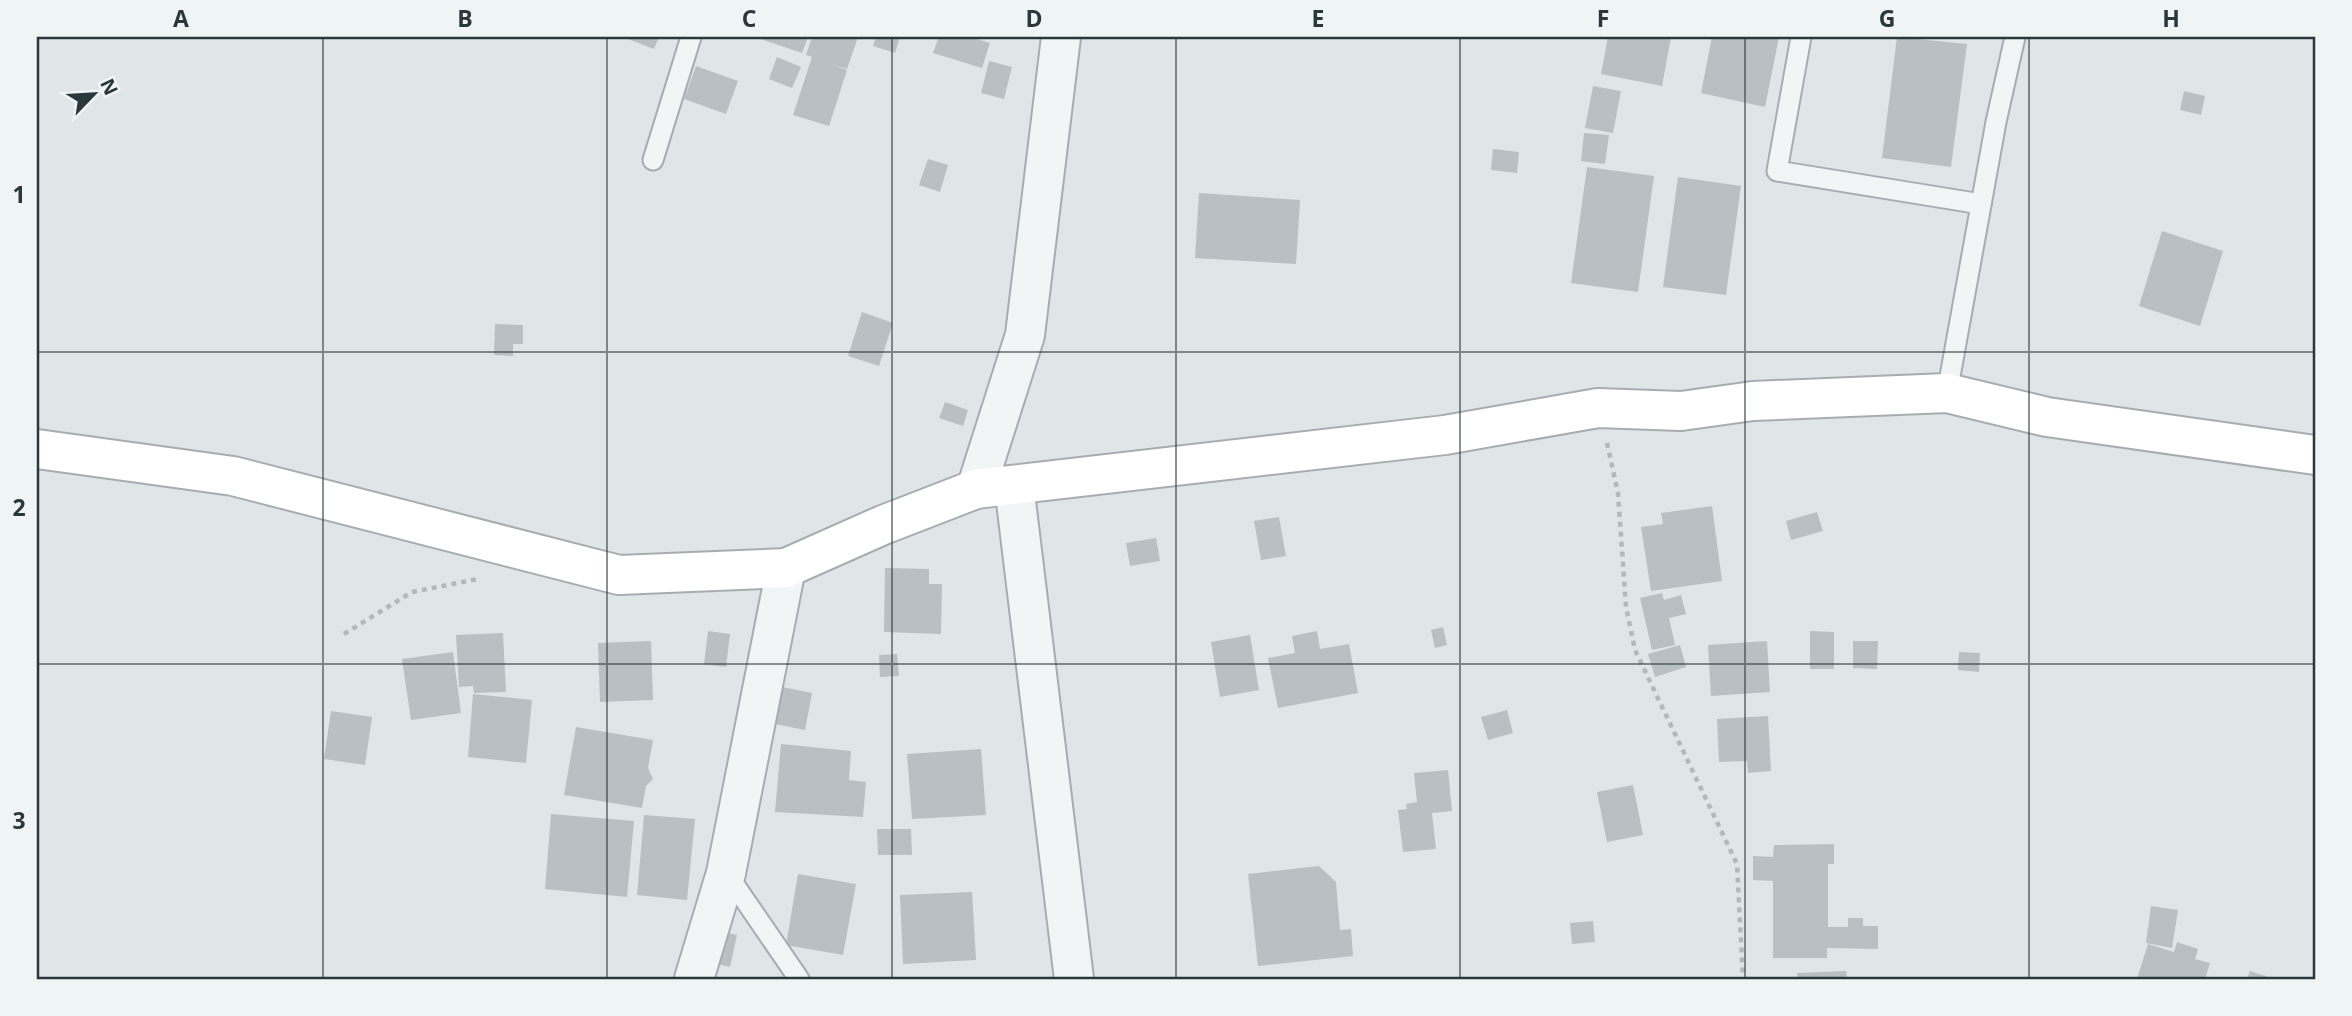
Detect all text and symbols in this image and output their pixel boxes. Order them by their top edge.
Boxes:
text: A [173,2,189,34]
text: B [457,2,473,34]
text: C [742,2,756,34]
text: D [1025,2,1043,34]
text: E [1312,2,1324,34]
text: F [1597,2,1609,34]
text: G [1879,2,1895,34]
text: H [2162,2,2180,34]
north arrow [60,60,130,130]
text: N [94,74,124,99]
text: 1 [12,178,26,210]
text: 2 [12,491,26,523]
text: 3 [12,804,26,836]

